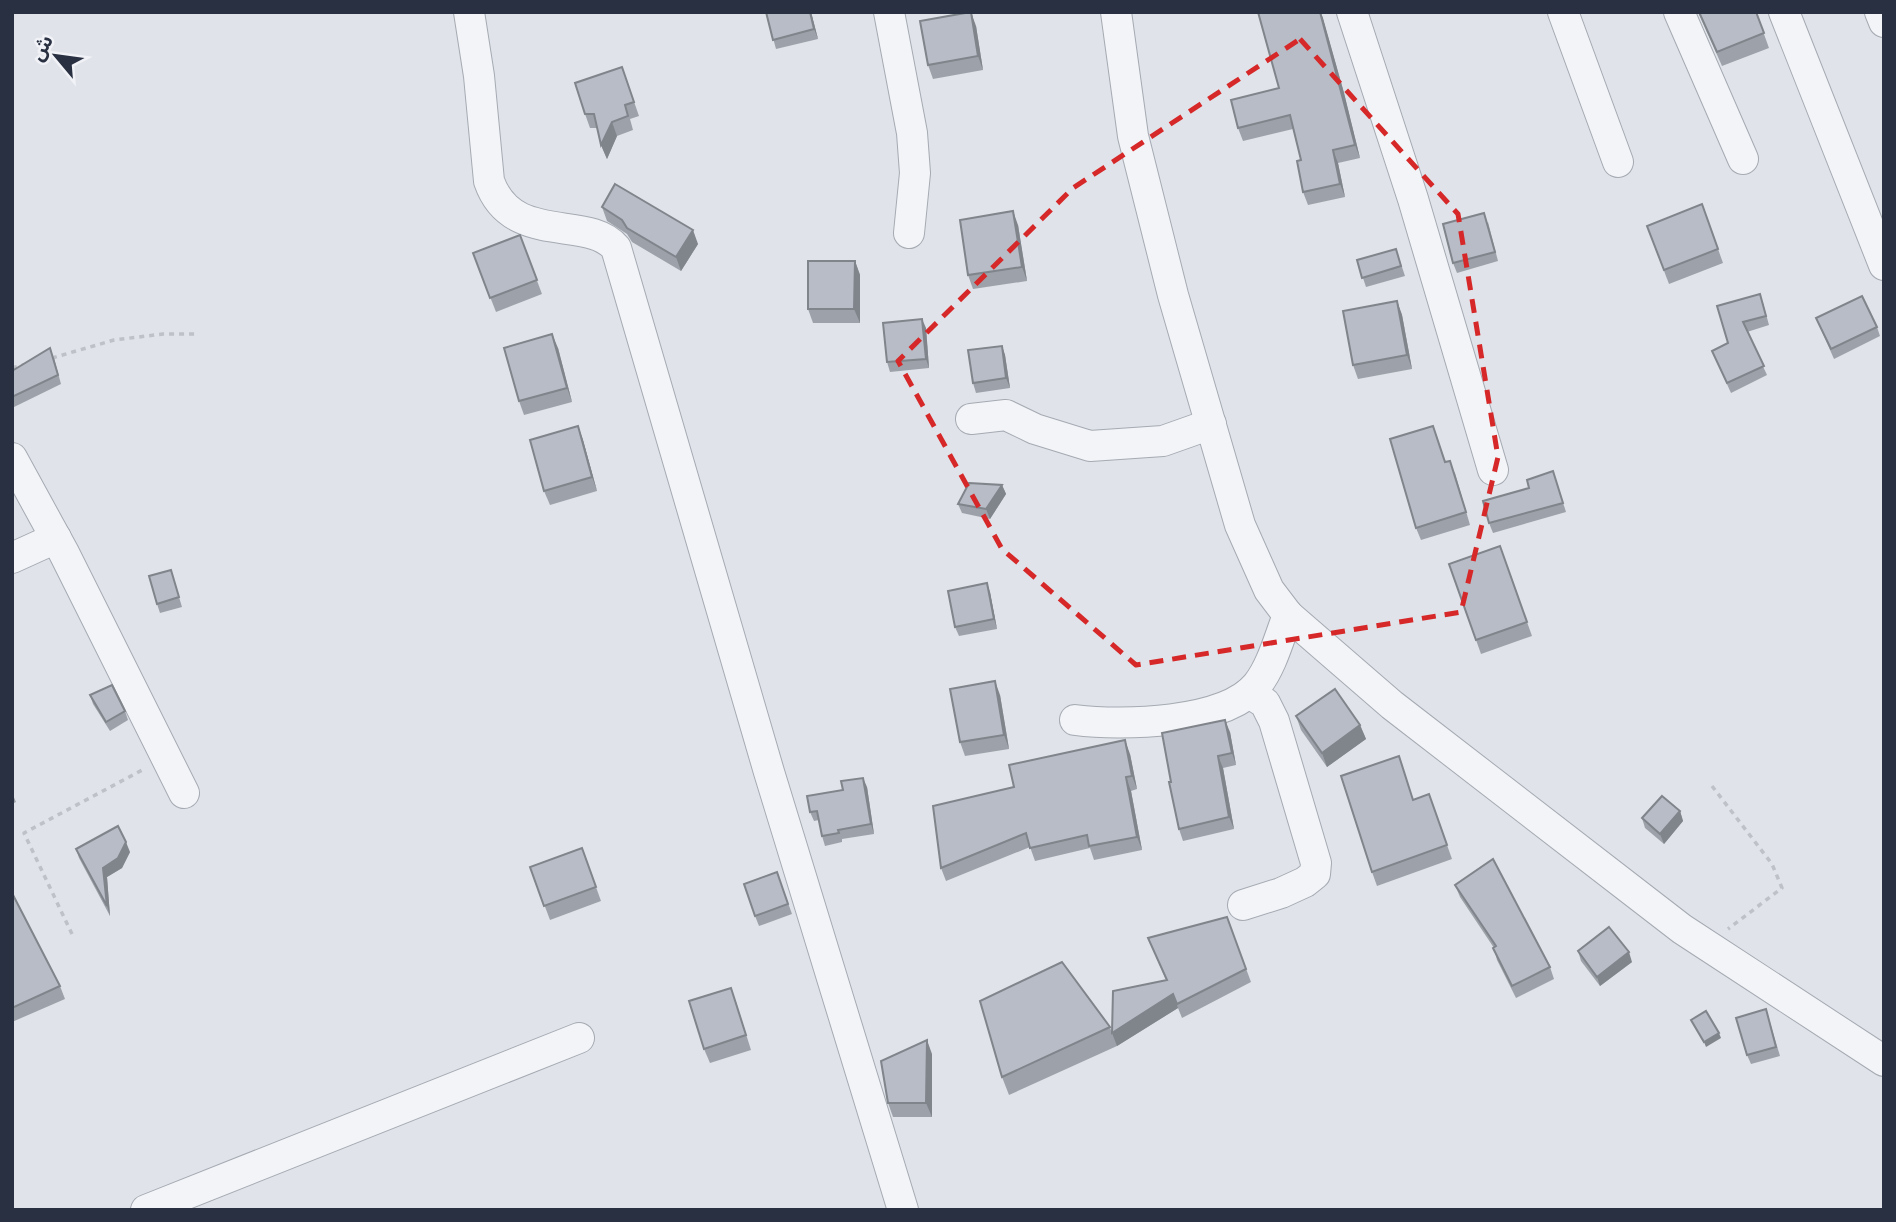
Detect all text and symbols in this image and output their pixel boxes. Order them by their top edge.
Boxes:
north arrow [21,21,91,91]
text: ش [26,32,57,64]

